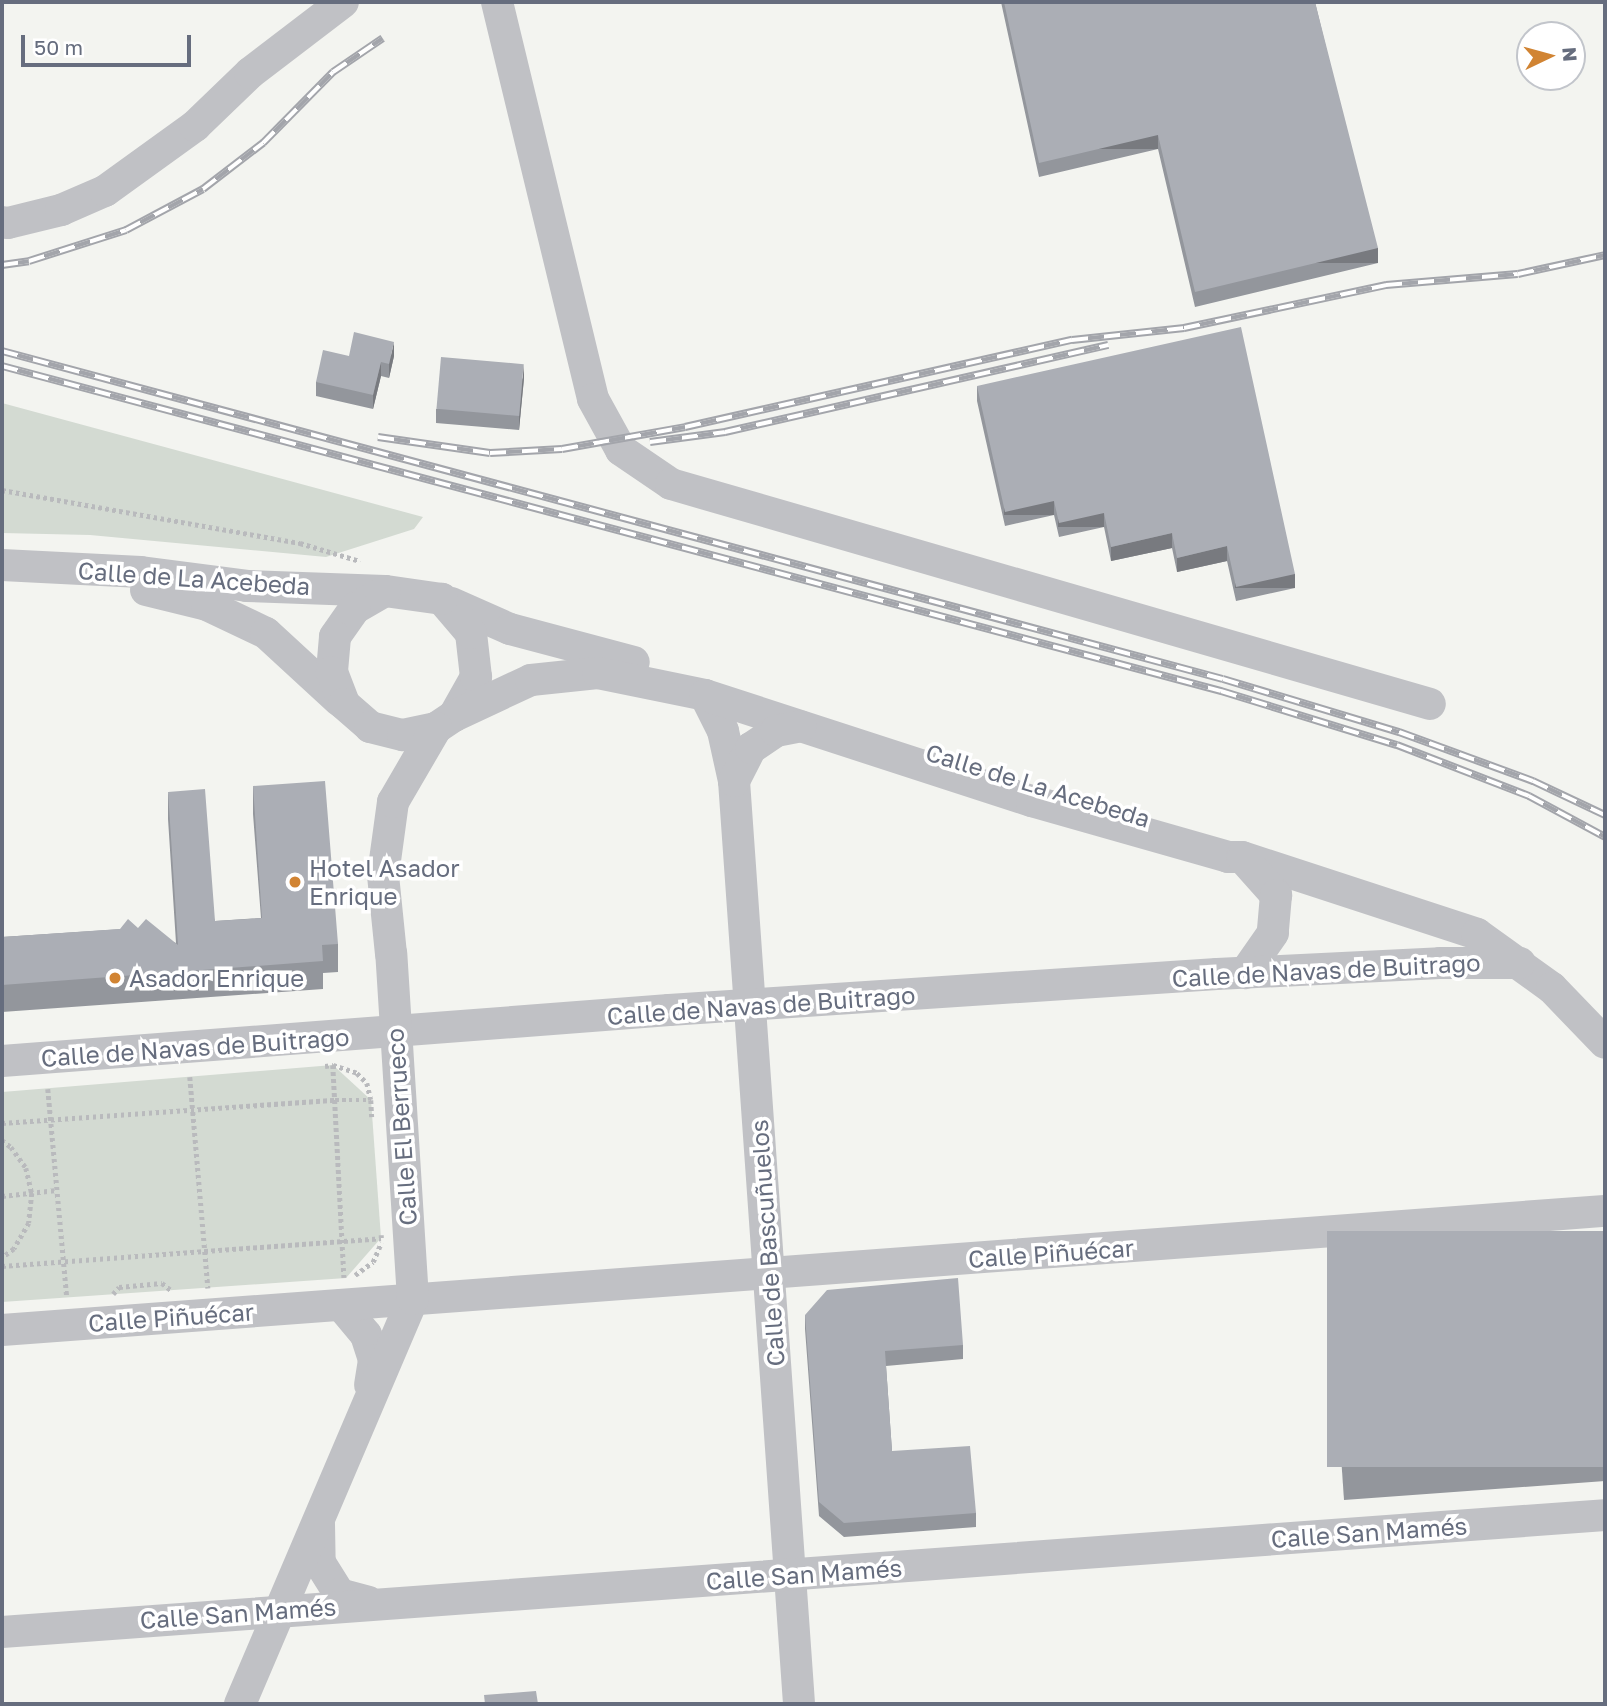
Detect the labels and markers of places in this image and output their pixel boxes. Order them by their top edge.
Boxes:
place label: Hotel Asador Enrique [309,854,460,910]
marker: Hotel Asador Enrique [287,874,303,890]
place label: Asador Enrique [129,964,304,992]
marker: Asador Enrique [107,970,123,986]

